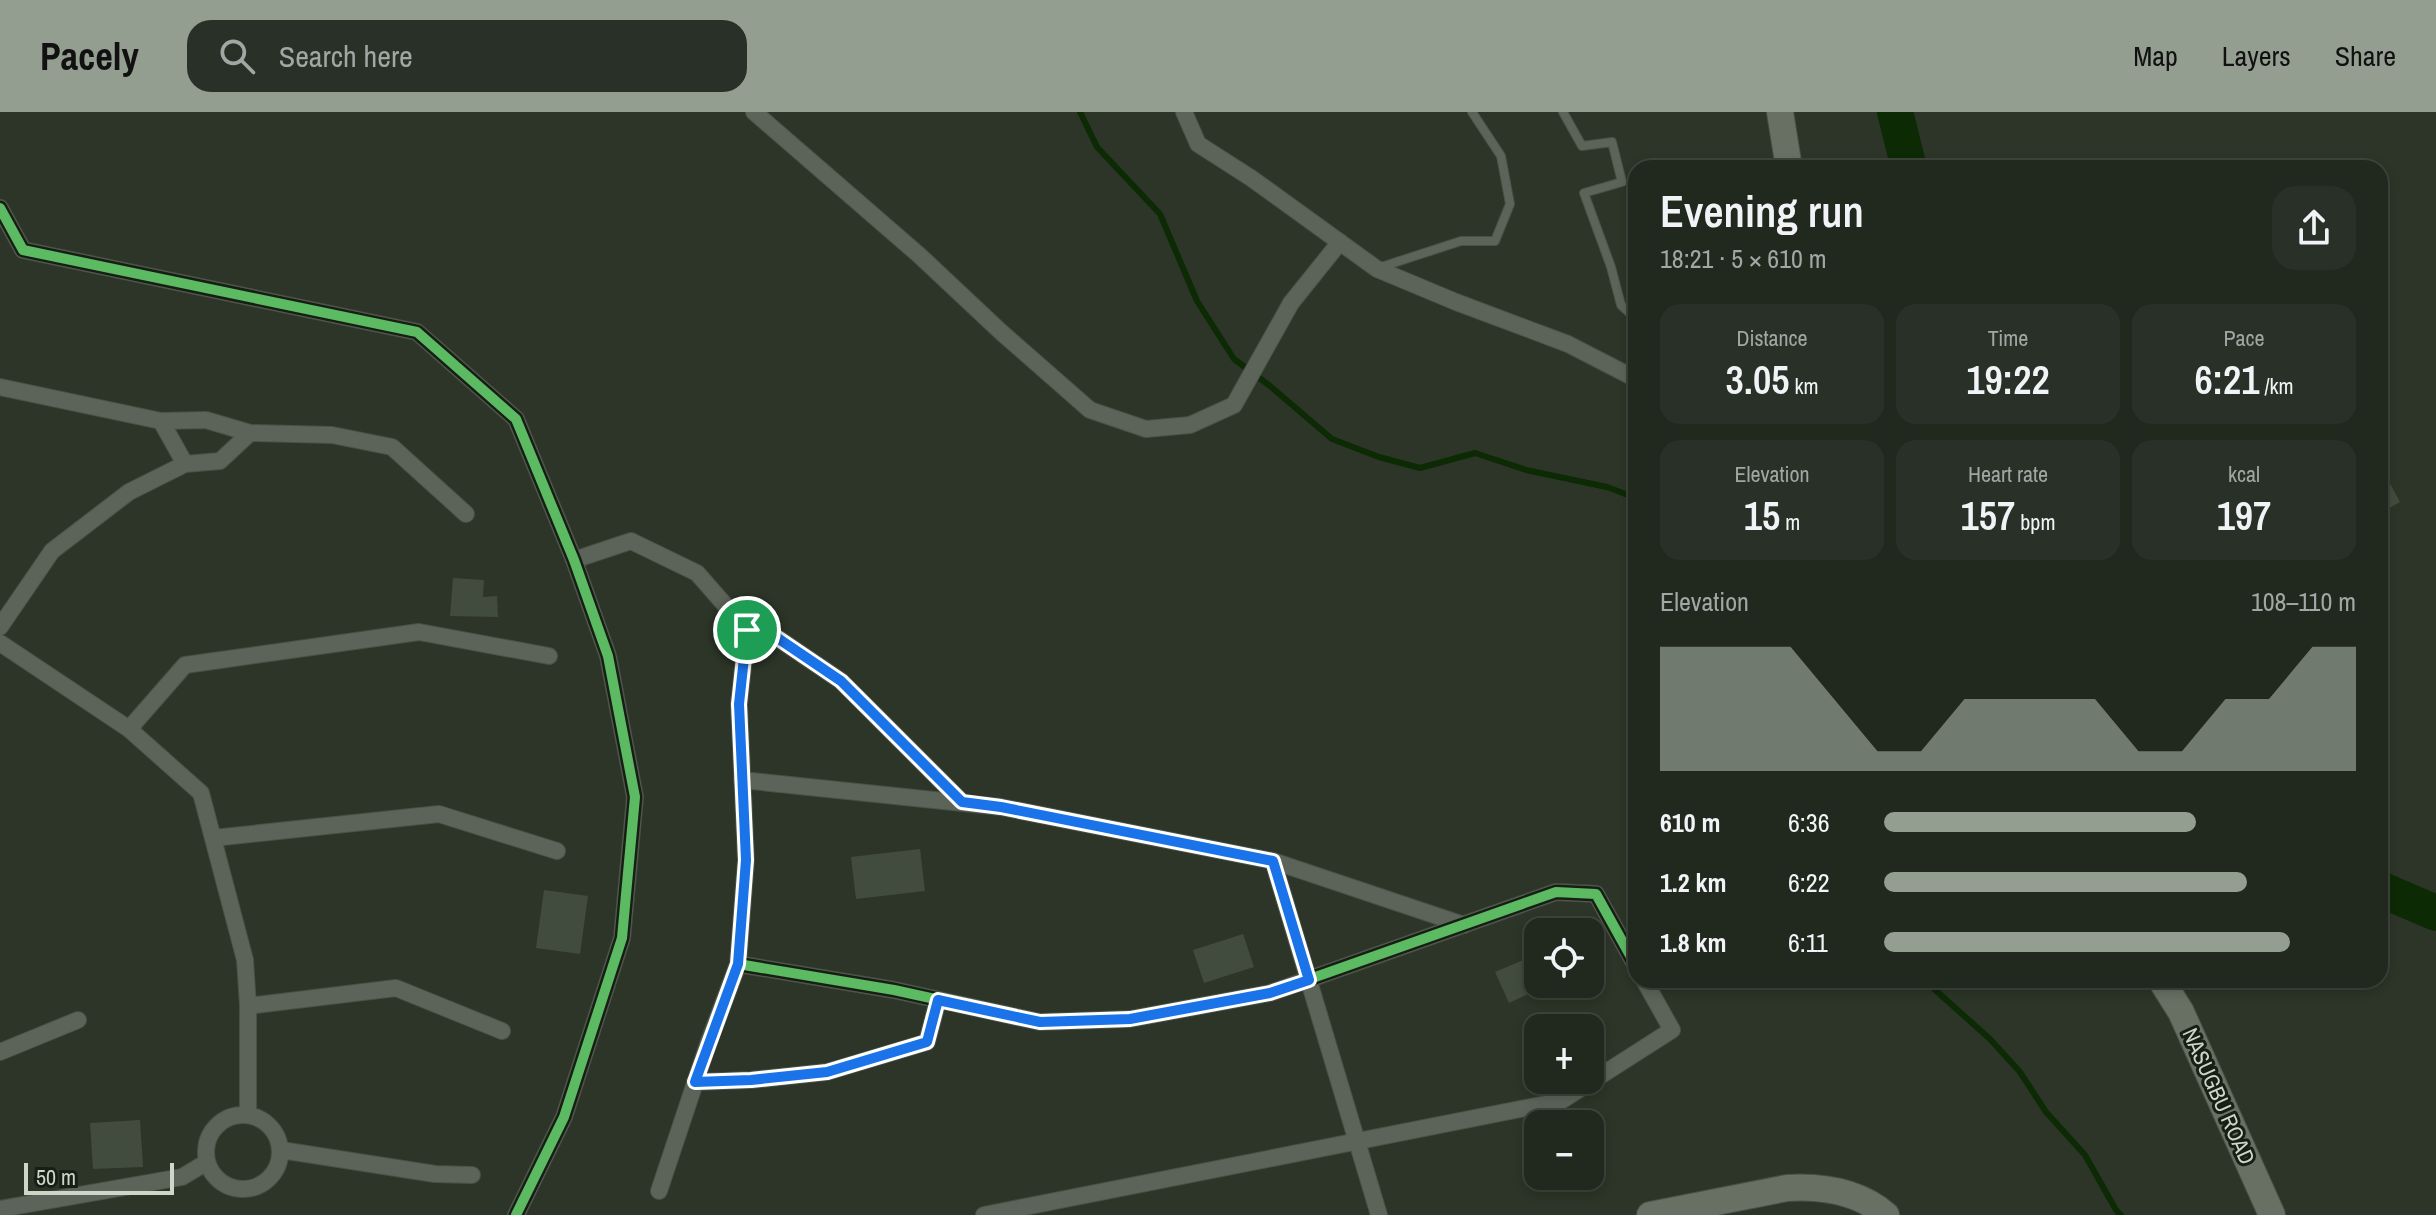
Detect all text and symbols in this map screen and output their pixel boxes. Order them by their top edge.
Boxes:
search box [187,20,747,92]
text: Pacely [40,31,139,82]
icon: search [215,34,259,78]
text: Search here [279,36,413,76]
text: Map [2133,37,2178,75]
text: Layers [2222,37,2291,75]
text: Share [2335,37,2396,75]
text: Evening run [1660,181,1864,241]
button: share [2272,186,2356,270]
text: 18:21 · 5 × 610 m [1660,241,1827,276]
text: Distance [1736,323,1808,353]
text: Time [1988,323,2028,353]
text: Pace [2223,323,2265,353]
text: 3.05 [1726,353,1789,406]
text: 19:22 [1966,353,2050,406]
text: 6:21 [2194,353,2259,406]
text: km [1789,371,1818,401]
text: /km [2259,371,2294,401]
text: Elevation [1734,459,1810,489]
text: Heart rate [1968,459,2048,489]
text: kcal [2228,459,2260,489]
text: 15 [1744,489,1780,542]
text: 157 [1961,489,2015,542]
text: 197 [2217,489,2271,542]
text: m [1780,507,1800,537]
text: bpm [2015,507,2055,537]
text: Elevation [1660,584,1749,619]
text: 108–110 m [2251,584,2356,619]
pin [713,596,781,664]
icon: arrive [725,608,769,652]
text: 610 m [1660,805,1720,840]
text: 6:36 [1788,805,1830,840]
text: 1.2 km [1660,865,1726,900]
text: 6:22 [1788,865,1830,900]
map controls [1524,918,1604,1190]
button: locate [1524,918,1604,998]
text: 1.8 km [1660,925,1726,960]
text: 6:11 [1788,925,1828,960]
button: + [1524,1014,1604,1094]
street label: NASUGBU ROAD [2176,1023,2262,1169]
button: − [1524,1110,1604,1190]
scale bar [24,1159,174,1195]
text: 50 m [36,1162,76,1192]

